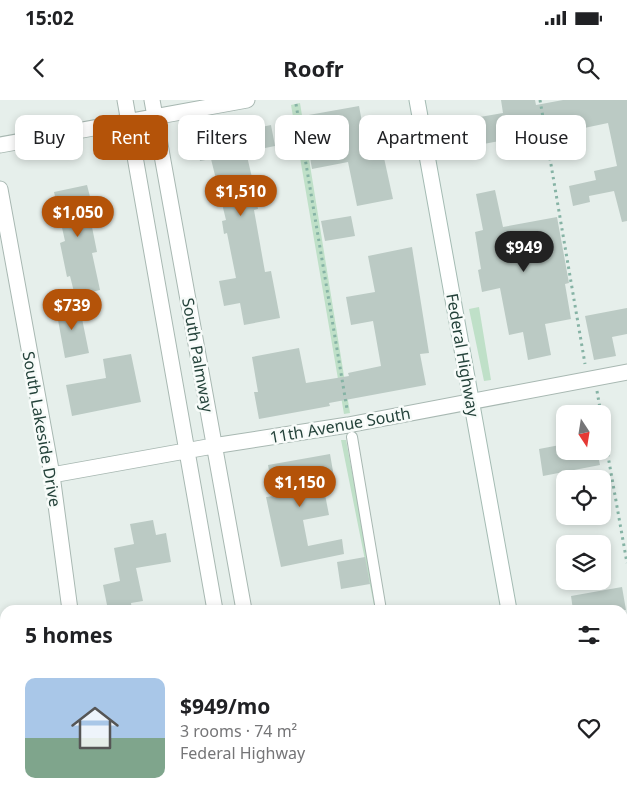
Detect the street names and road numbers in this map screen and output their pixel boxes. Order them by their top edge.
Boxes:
street label: Federal Highway [441,291,485,419]
street label: South Palmway [177,296,219,415]
street label: South Lakeside Drive [17,350,67,508]
street label: 11th Avenue South [268,402,412,448]

